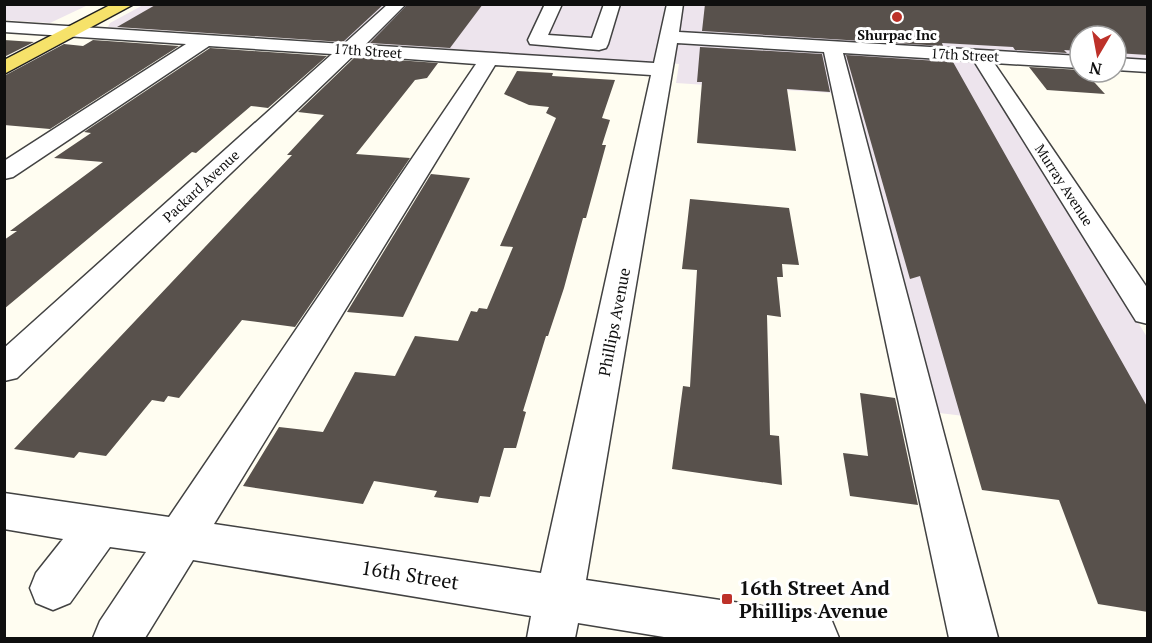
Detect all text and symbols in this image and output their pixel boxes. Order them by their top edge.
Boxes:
marker: Shurpac Inc [890,10,904,24]
north arrow [1068,24,1128,84]
place label: Shurpac Inc [857,25,937,44]
street label: 17th Street [333,39,404,62]
street label: 17th Street [930,43,1001,66]
text: N [1088,57,1103,81]
street label: Murray Avenue [1031,140,1098,229]
street label: Packard Avenue [158,145,243,226]
street label: Phillips Avenue [593,266,635,378]
street label: 16th Street [359,553,462,596]
place label: 16th Street And Phillips Avenue [739,574,890,624]
marker: 16th Street And Phillips Avenue [720,592,734,606]

